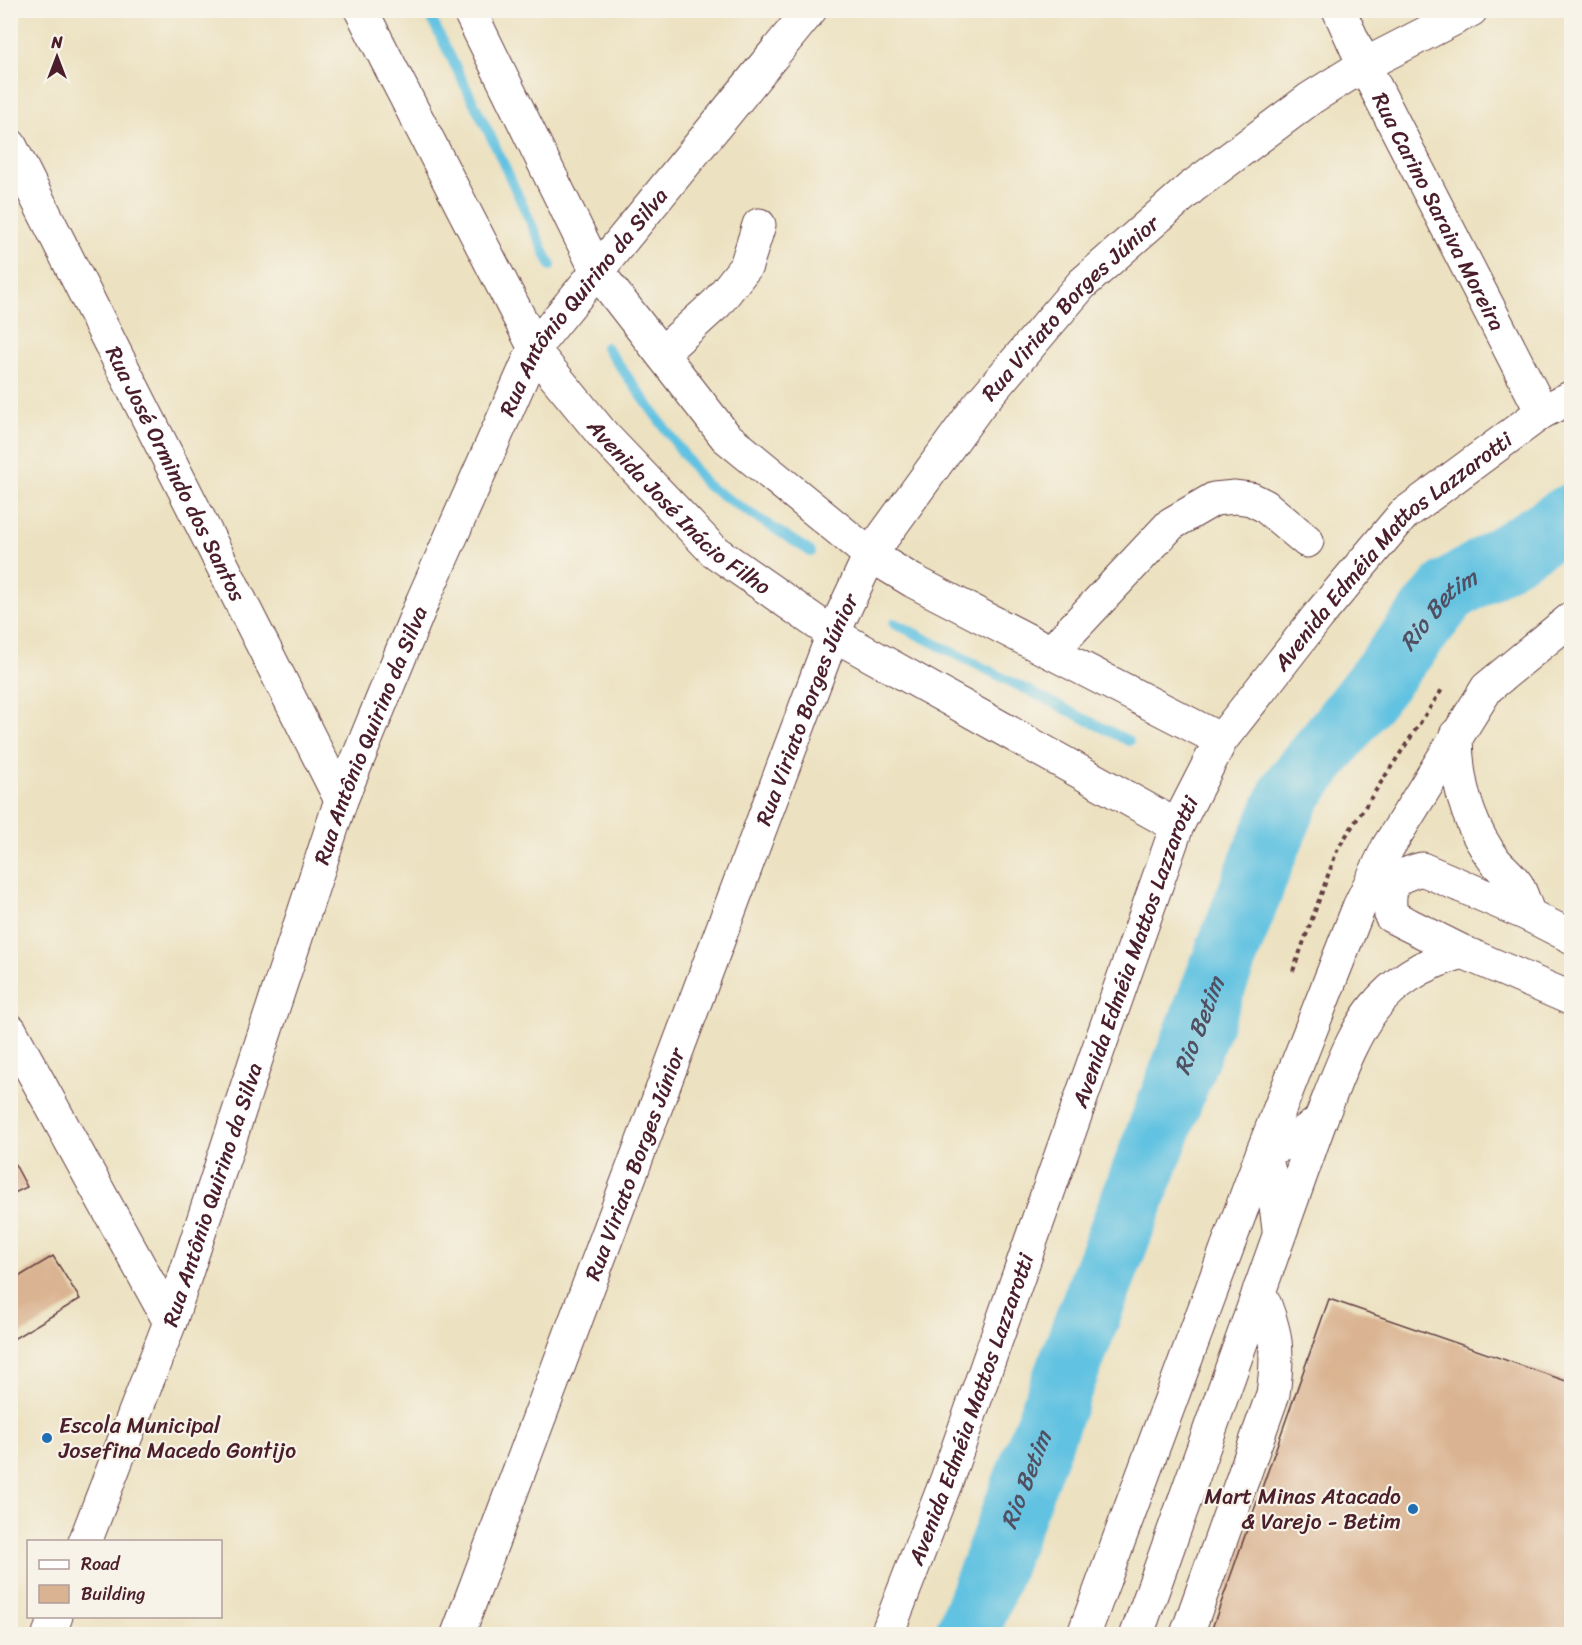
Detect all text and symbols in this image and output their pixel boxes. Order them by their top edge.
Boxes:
north arrow [27,27,87,87]
text: N [50,28,63,57]
street label: Rua Carino Saraiva Moreira [1361,85,1516,338]
street label: Rua Antônio Quirino da Silva [488,179,678,423]
street label: Rua Viriato Borges Júnior [971,204,1170,410]
street label: Rua José Ormindo dos Santos [94,339,257,609]
street label: Avenida José Inácio Filho [576,409,779,605]
street label: Avenida Edméia Mattos Lazzarotti [1262,421,1522,680]
water label: Rio Betim [1388,557,1487,660]
street label: Rua Viriato Borges Júnior [744,585,870,831]
street label: Rua Antônio Quirino da Silva [302,600,439,870]
street label: Avenida Edméia Mattos Lazzarotti [1060,788,1210,1114]
water label: Rio Betim [1161,969,1237,1081]
street label: Rua Viriato Borges Júnior [573,1040,697,1286]
street label: Rua Antônio Quirino da Silva [151,1058,274,1332]
street label: Avenida Edméia Mattos Lazzarotti [896,1247,1045,1572]
place label: Escola Municipal Josefina Macedo Gontijo [58,1406,296,1470]
water label: Rio Betim [988,1423,1064,1535]
marker: Escola Municipal Josefina Macedo Gontijo [40,1431,54,1445]
place label: Mart Minas Atacado & Varejo - Betim [1204,1477,1401,1541]
marker: Mart Minas Atacado & Varejo - Betim [1406,1502,1420,1516]
legend [27,1540,222,1618]
text: Road [81,1548,121,1580]
text: Building [81,1578,145,1610]

